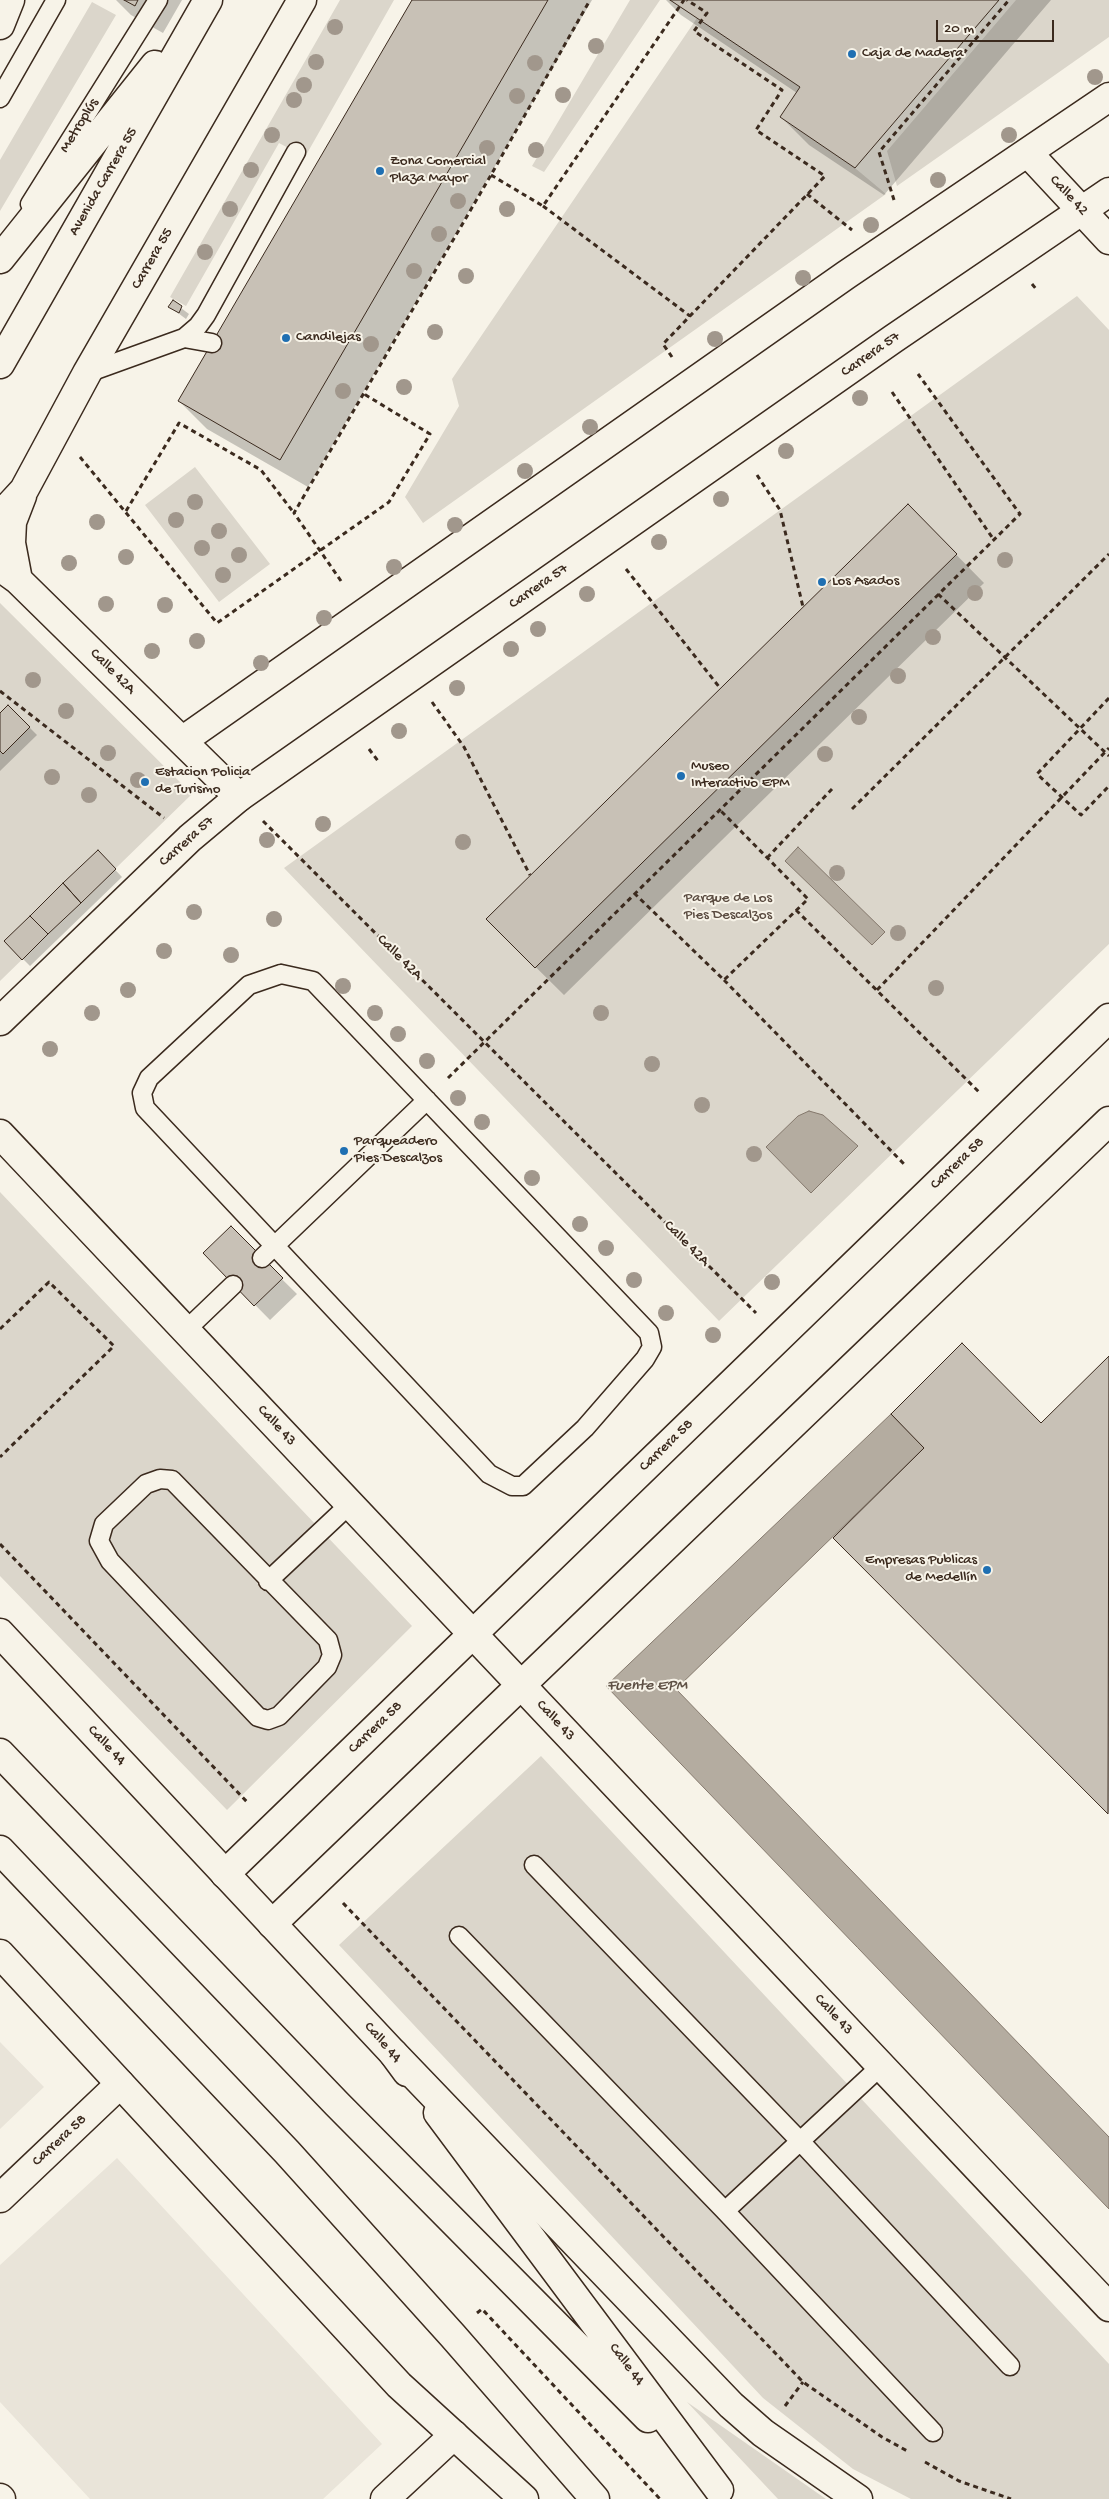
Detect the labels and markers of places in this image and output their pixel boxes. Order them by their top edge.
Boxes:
place label: Caja de Madera [862,45,964,63]
marker: Caja de Madera [846,48,858,60]
place label: Zona Comercial Plaza Mayor [390,153,486,188]
marker: Zona Comercial Plaza Mayor [374,165,386,177]
place label: Candilejas [296,329,361,347]
marker: Candilejas [280,332,292,344]
place label: Los Asados [832,573,899,591]
marker: Los Asados [816,576,828,588]
place label: Museo Interactivo EPM [691,758,790,793]
place label: Estacion Policia de Turismo [155,764,250,799]
marker: Museo Interactivo EPM [675,770,687,782]
marker: Estacion Policia de Turismo [139,776,151,788]
place label: Parqueadero Pies Descalzos [354,1133,442,1168]
marker: Parqueadero Pies Descalzos [338,1145,350,1157]
place label: Empresas Publicas de Medellín [865,1552,977,1587]
marker: Empresas Publicas de Medellín [981,1564,993,1576]

